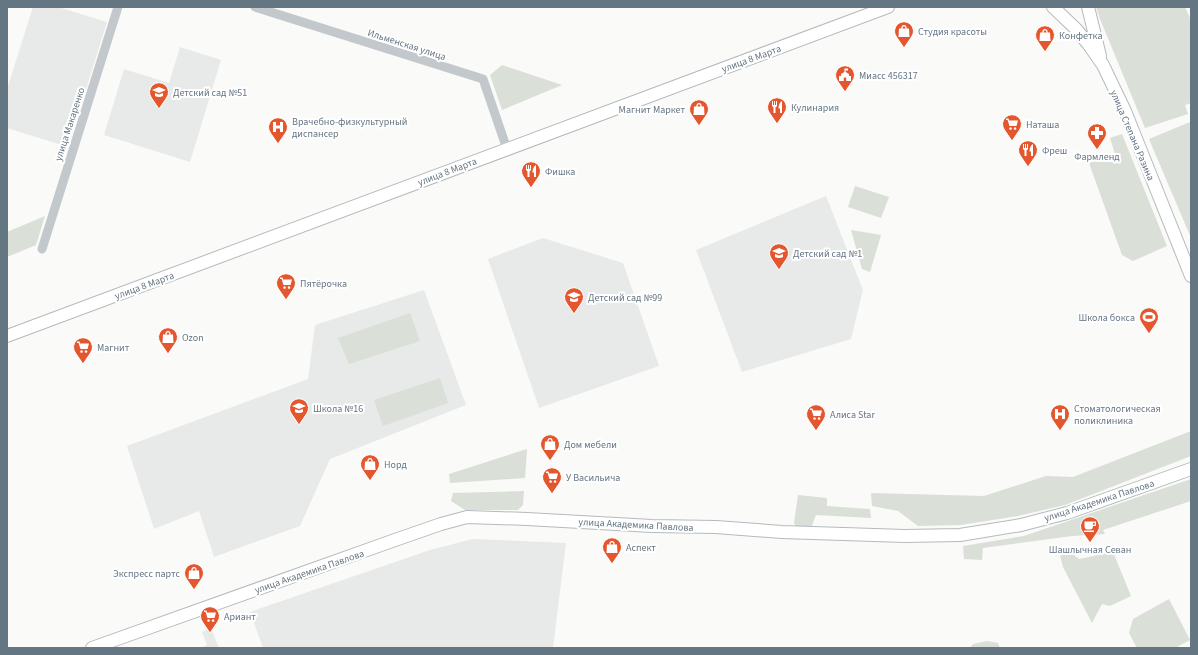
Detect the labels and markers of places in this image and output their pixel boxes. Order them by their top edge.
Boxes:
shop icon: Студия красоты [893,20,915,48]
shop icon: Конфетка [1034,24,1056,52]
place label: Студия красоты [918,25,987,39]
place label: Конфетка [1059,29,1102,43]
public building icon: Миасс 456317 [834,64,856,92]
place label: Миасс 456317 [859,69,918,83]
school or university icon: Детский сад №51 [148,81,170,109]
place label: Детский сад №51 [173,86,247,100]
restaurant icon: Кулинария [766,96,788,124]
shop icon: Магнит Маркет [688,98,710,126]
place label: Кулинария [791,101,839,115]
place label: Магнит Маркет [619,103,685,117]
supermarket icon: Наташа [1001,113,1023,141]
place label: Врачебно-физкультурный диспансер [292,115,407,141]
hospital icon: Врачебно-физкультурный диспансер [267,116,289,144]
place label: Наташа [1026,118,1059,132]
pharmacy icon: Фармленд [1086,122,1108,150]
restaurant icon: Фреш [1017,139,1039,167]
place label: Фреш [1042,144,1067,158]
place label: Фармленд [1074,150,1120,164]
restaurant icon: Фишка [520,160,542,188]
place label: Фишка [545,165,575,179]
school or university icon: Детский сад №1 [768,242,790,270]
place label: Детский сад №1 [793,247,862,261]
supermarket icon: Пятёрочка [275,272,297,300]
place label: Пятёрочка [300,277,347,291]
school or university icon: Детский сад №99 [563,286,585,314]
place label: Детский сад №99 [588,291,662,305]
sports icon: Школа бокса [1138,306,1160,334]
place label: Школа бокса [1079,311,1135,325]
shop icon: Ozon [157,326,179,354]
place label: Ozon [182,331,204,345]
supermarket icon: Магнит [72,336,94,364]
place label: Магнит [97,341,130,355]
school or university icon: Школа №16 [288,397,310,425]
place label: Школа №16 [313,402,363,416]
place label: Стоматологическая поликлиника [1074,402,1161,428]
supermarket icon: Алиса Star [805,403,827,431]
hospital icon: Стоматологическая поликлиника [1049,403,1071,431]
place label: Алиса Star [830,408,875,422]
shop icon: Дом мебели [539,433,561,461]
place label: Дом мебели [564,438,617,452]
shop icon: Норд [359,453,381,481]
place label: Норд [384,458,407,472]
supermarket icon: У Васильича [541,466,563,494]
place label: У Васильича [566,471,620,485]
cafe icon: Шашлычная Севан [1079,515,1101,543]
shop icon: Аспект [601,536,623,564]
place label: Аспект [626,541,656,555]
place label: Шашлычная Севан [1049,543,1131,557]
shop icon: Экспресс партс [183,562,205,590]
place label: Экспресс партс [113,567,180,581]
supermarket icon: Ариант [199,605,221,633]
place label: Ариант [224,610,256,624]

